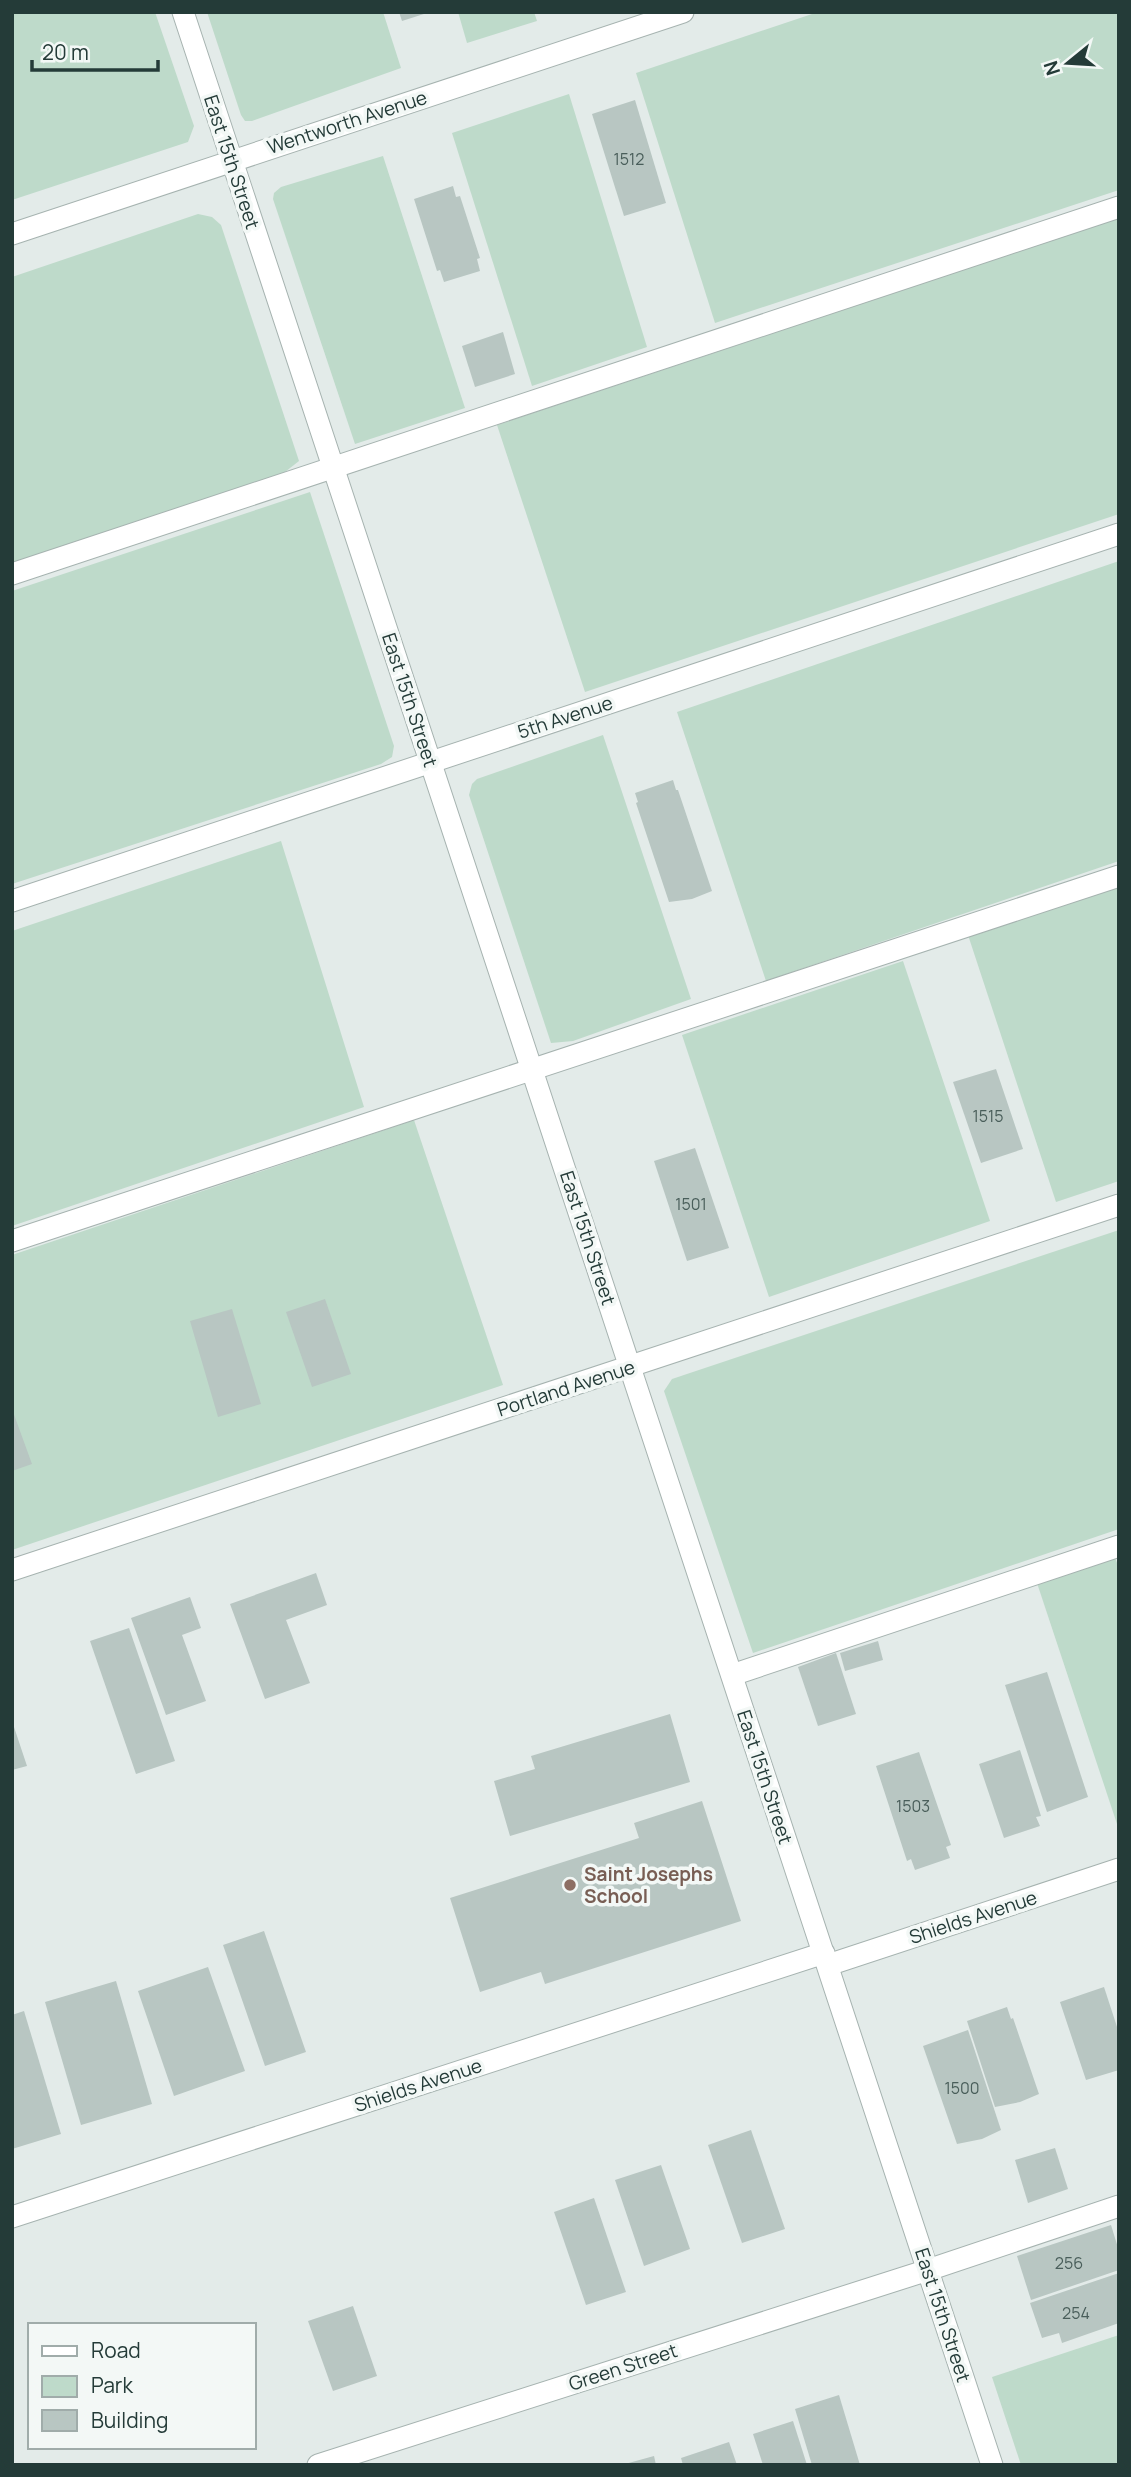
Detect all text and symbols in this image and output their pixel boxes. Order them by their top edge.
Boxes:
scale bar [32,28,158,72]
north arrow [1033,28,1103,98]
text: 20 m [42,38,89,66]
text: N [1037,58,1066,79]
street label: Wentworth Avenue [264,84,430,160]
street label: East 15th Street [198,92,266,232]
house number: 1512 [614,148,644,170]
street label: East 15th Street [376,630,444,770]
street label: 5th Avenue [514,689,616,745]
house number: 1515 [973,1105,1003,1127]
street label: East 15th Street [554,1168,622,1308]
house number: 1501 [675,1193,707,1215]
street label: Portland Avenue [494,1353,638,1423]
street label: East 15th Street [731,1707,799,1847]
house number: 1503 [896,1795,930,1817]
place label: Saint Josephs School [584,1861,713,1909]
marker: Saint Josephs School [562,1877,578,1893]
street label: Shields Avenue [906,1884,1040,1950]
street label: Shields Avenue [351,2052,485,2118]
house number: 1500 [945,2077,980,2099]
street label: East 15th Street [909,2245,977,2385]
house number: 256 [1055,2252,1083,2274]
house number: 254 [1062,2302,1090,2324]
legend [28,2323,256,2449]
text: Road [91,2336,141,2364]
street label: Green Street [565,2337,681,2397]
text: Park [91,2371,133,2399]
text: Building [91,2406,168,2434]

